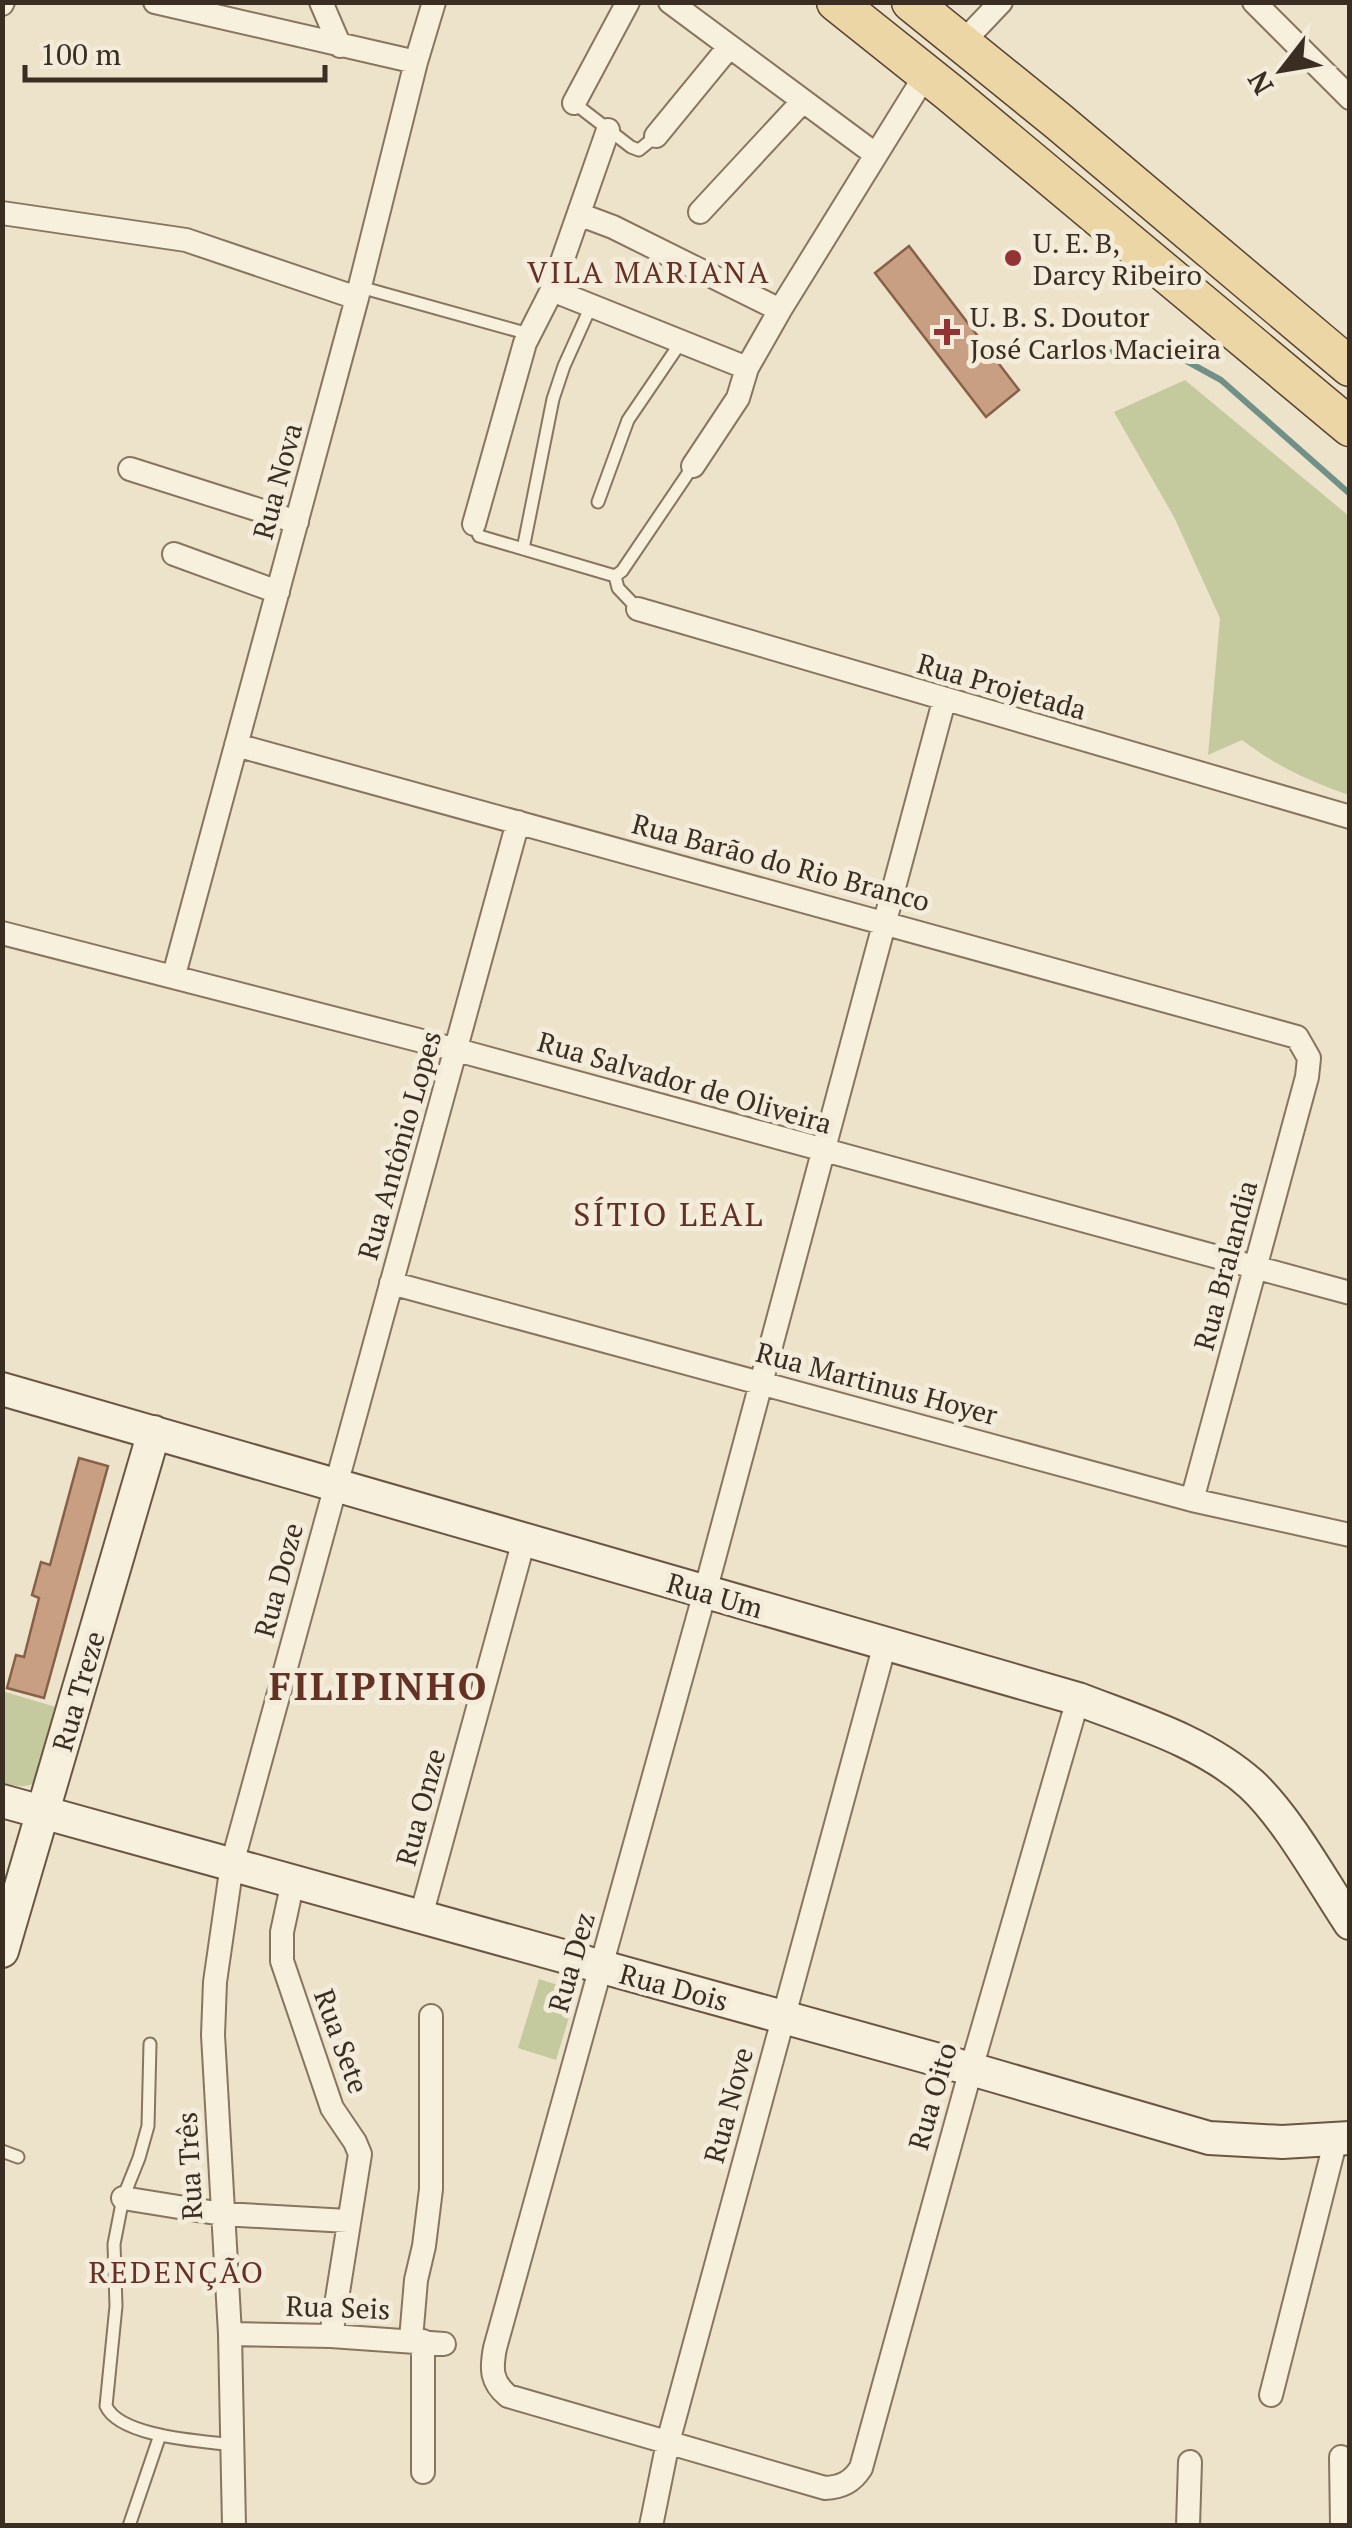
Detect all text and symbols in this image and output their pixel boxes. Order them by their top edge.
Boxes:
scale bar [25,20,325,82]
north arrow [1232,20,1332,120]
text: 100 m [40,34,121,74]
text: N [1239,65,1281,102]
place label: U. E. B, Darcy Ribeiro [1033,224,1202,293]
marker: U. E. B, Darcy Ribeiro [1002,247,1024,269]
district label: VILA MARIANA [527,252,771,292]
place label: U. B. S. Doutor José Carlos Macieira [970,298,1221,367]
marker: U. B. S. Doutor José Carlos Macieira [934,319,960,345]
street label: Rua Nova [244,419,310,543]
street label: Rua Projetada [913,644,1091,728]
street label: Rua Barão do Rio Branco [628,804,934,920]
street label: Rua Salvador de Oliveira [534,1022,836,1142]
street label: Rua Antônio Lopes [349,1026,449,1264]
street label: Rua Bralandia [1185,1176,1265,1354]
district label: SÍTIO LEAL [573,1193,765,1235]
street label: Rua Martinus Hoyer [752,1333,1002,1433]
street label: Rua Doze [245,1519,311,1641]
street label: Rua Um [663,1564,767,1626]
street label: Rua Treze [43,1627,113,1755]
district label: FILIPINHO [269,1661,489,1711]
street label: Rua Onze [387,1744,453,1870]
street label: Rua Dez [539,1908,603,2016]
street label: Rua Dois [616,1955,732,2019]
street label: Rua Sete [306,1984,378,2098]
street label: Rua Oito [899,2038,965,2154]
street label: Rua Nove [695,2043,761,2167]
street label: Rua Três [168,2111,210,2221]
district label: REDENÇÃO [89,2252,265,2292]
street label: Rua Seis [285,2287,391,2327]

